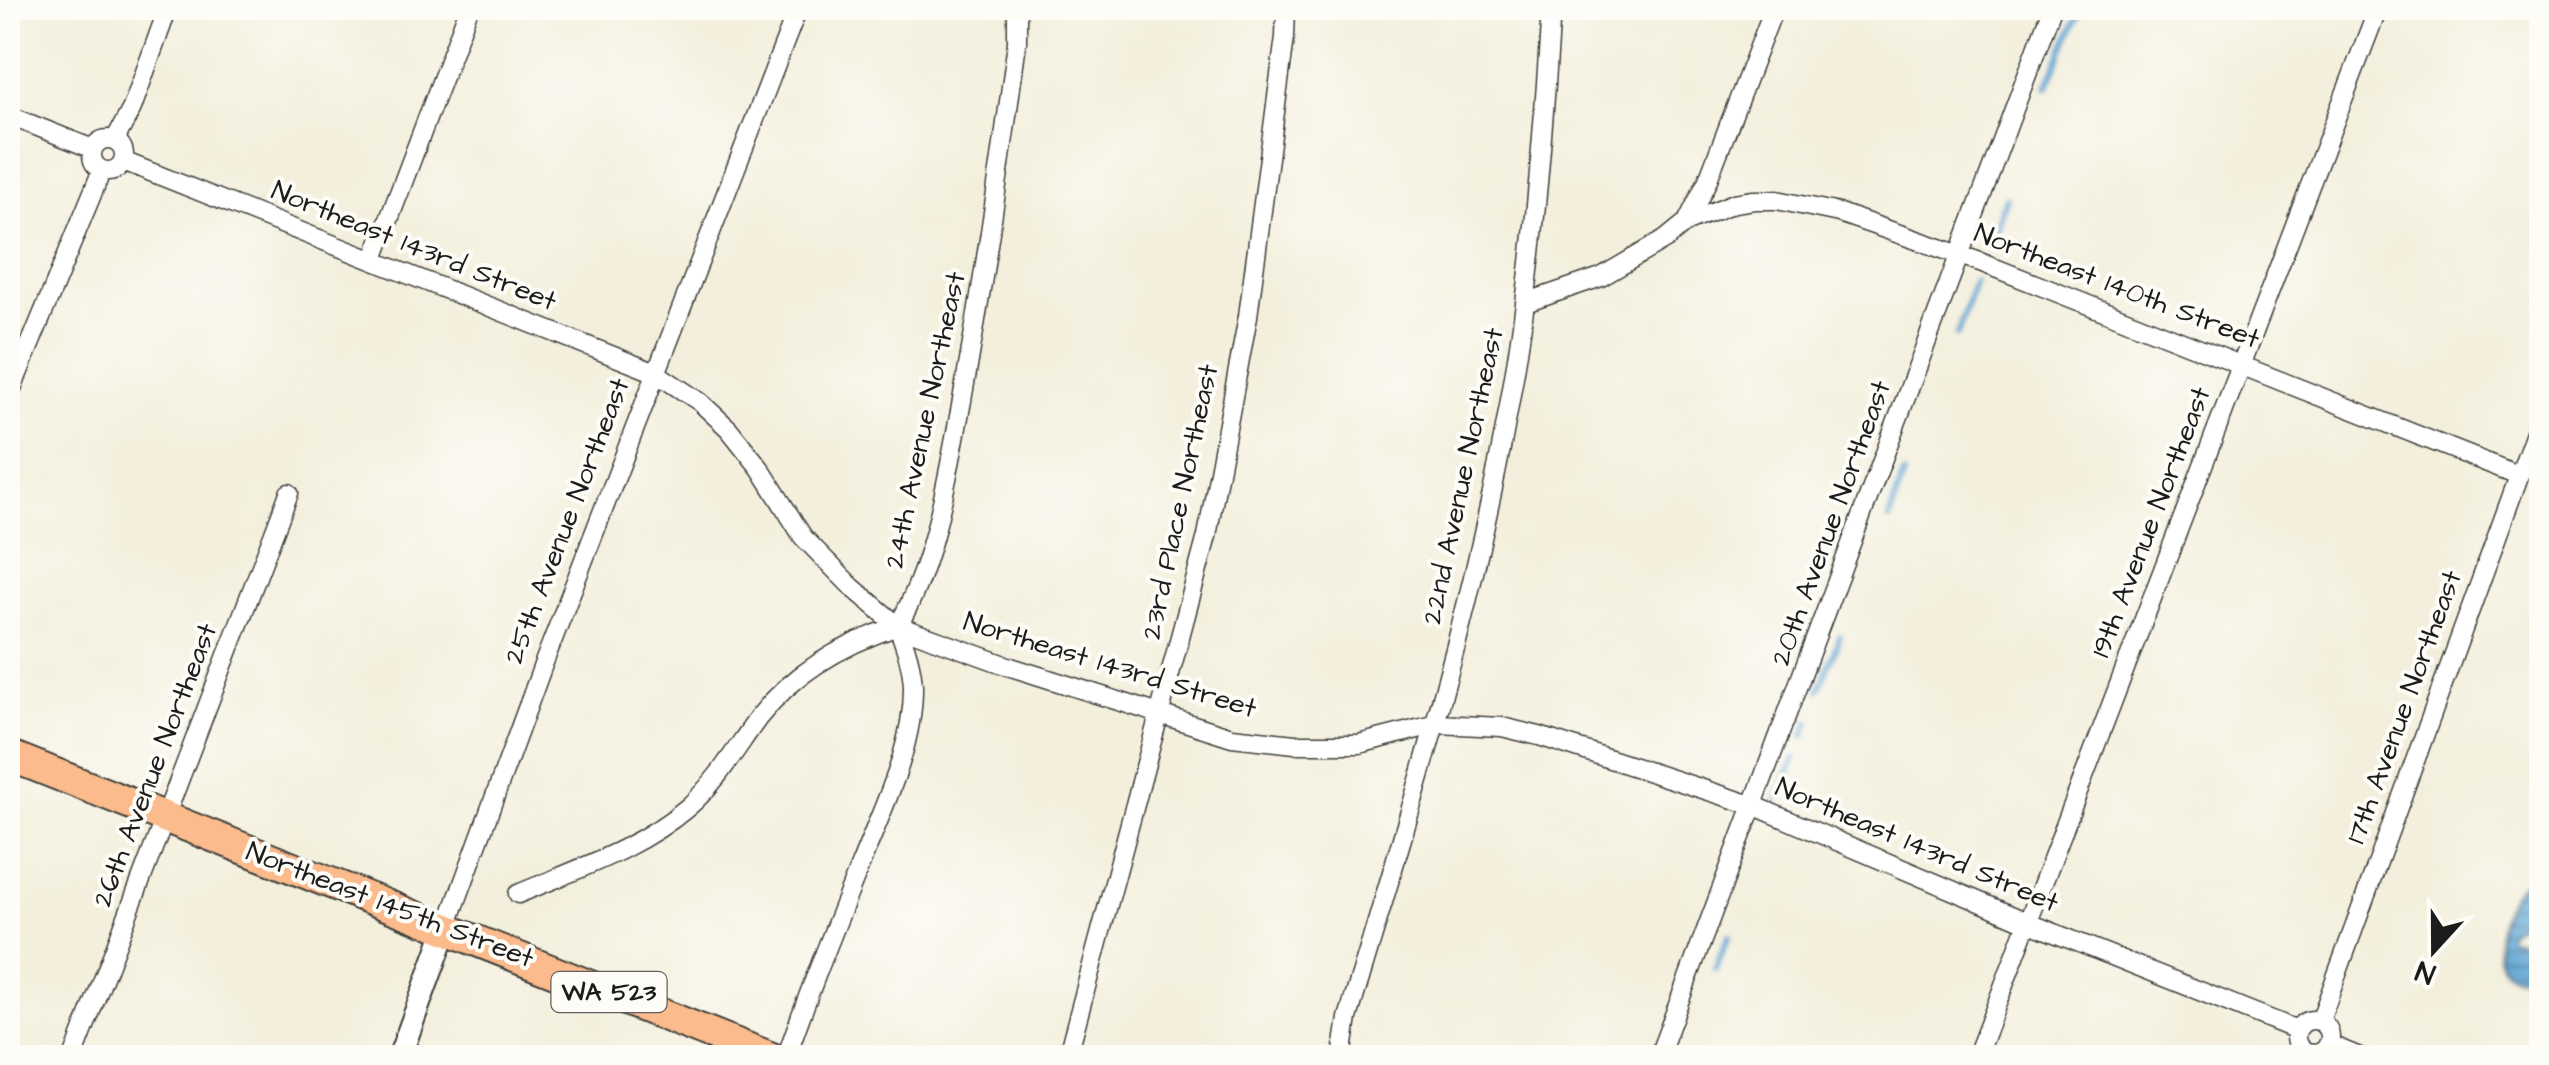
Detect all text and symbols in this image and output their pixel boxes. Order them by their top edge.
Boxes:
street label: Northeast 143rd Street [266,171,563,321]
street label: Northeast 140th Street [1969,214,2266,359]
street label: 24th Avenue Northeast [874,267,976,572]
street label: 22nd Avenue Northeast [1412,323,1514,628]
street label: 23rd Place Northeast [1132,360,1228,643]
street label: 25th Avenue Northeast [494,372,640,669]
street label: 20th Avenue Northeast [1761,374,1901,671]
street label: 19th Avenue Northeast [2081,380,2221,663]
street label: 17th Avenue Northeast [2336,564,2472,849]
street label: Northeast 143rd Street [959,602,1262,728]
street label: 26th Avenue Northeast [83,617,227,912]
street label: Northeast 143rd Street [1769,768,2065,923]
street label: Northeast 145th Street [241,832,540,978]
north arrow [2384,900,2484,1000]
text: N [2410,950,2441,993]
road number: WA 523 [552,972,666,1012]

